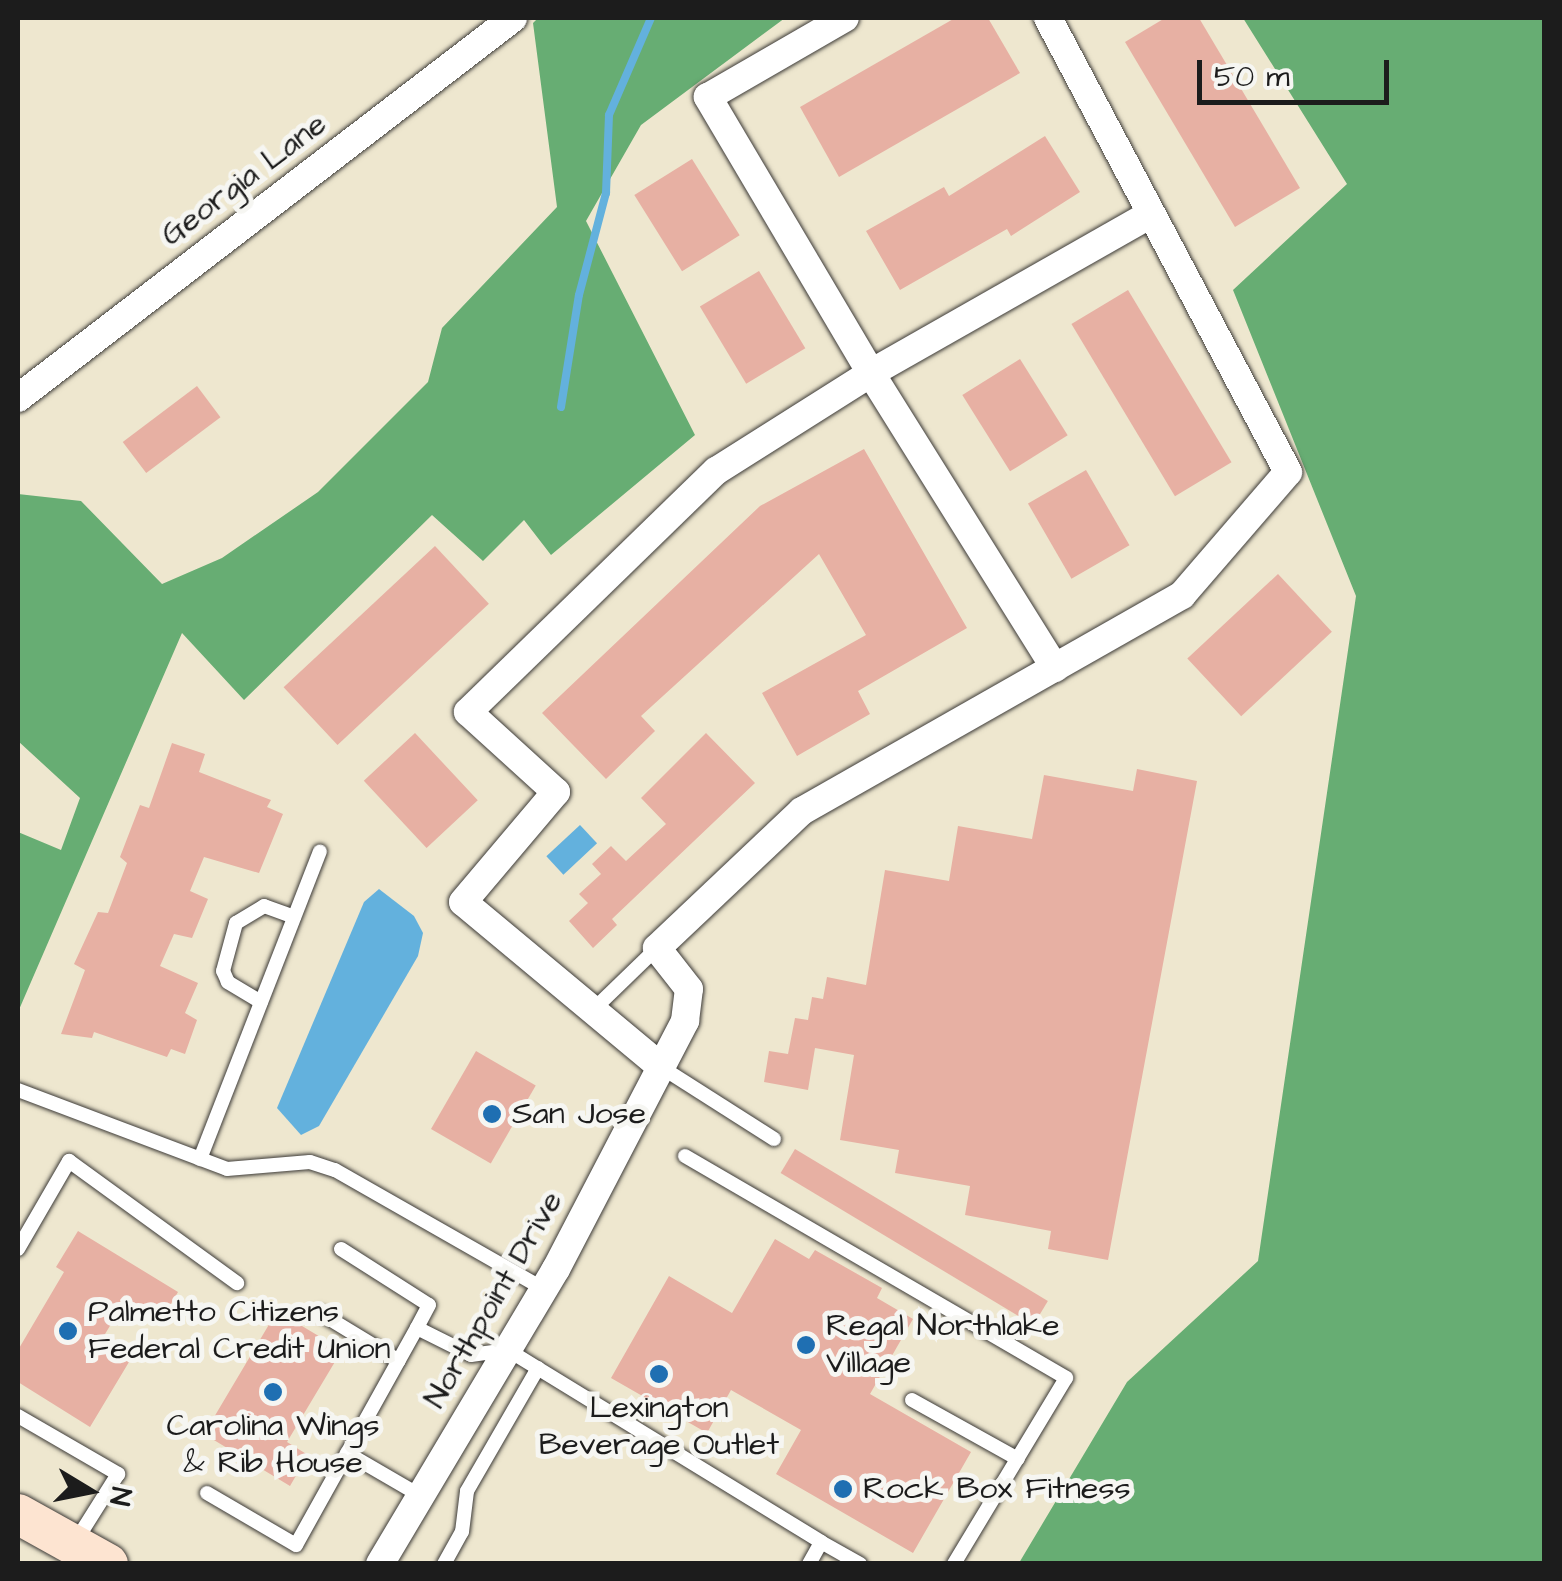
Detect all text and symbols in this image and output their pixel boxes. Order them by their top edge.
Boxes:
scale bar [1202,40,1394,102]
text: 50 m [1214,56,1290,98]
street label: Georgia Lane [154,105,334,255]
place label: San Jose [512,1095,646,1133]
marker: San Jose [481,1103,503,1125]
street label: Northpoint Drive [416,1185,572,1415]
place label: Palmetto Citizens Federal Credit Union [88,1294,390,1369]
place label: Regal Northlake Village [826,1308,1060,1383]
marker: Palmetto Citizens Federal Credit Union [57,1320,79,1342]
marker: Regal Northlake Village [795,1334,817,1356]
marker: Lexington Beverage Outlet [648,1363,670,1385]
marker: Carolina Wings & Rib House [262,1381,284,1403]
place label: Lexington Beverage Outlet [539,1390,779,1465]
place label: Carolina Wings & Rib House [166,1408,380,1483]
north arrow [40,1441,140,1541]
place label: Rock Box Fitness [863,1470,1131,1508]
marker: Rock Box Fitness [832,1478,854,1500]
text: N [99,1484,141,1508]

